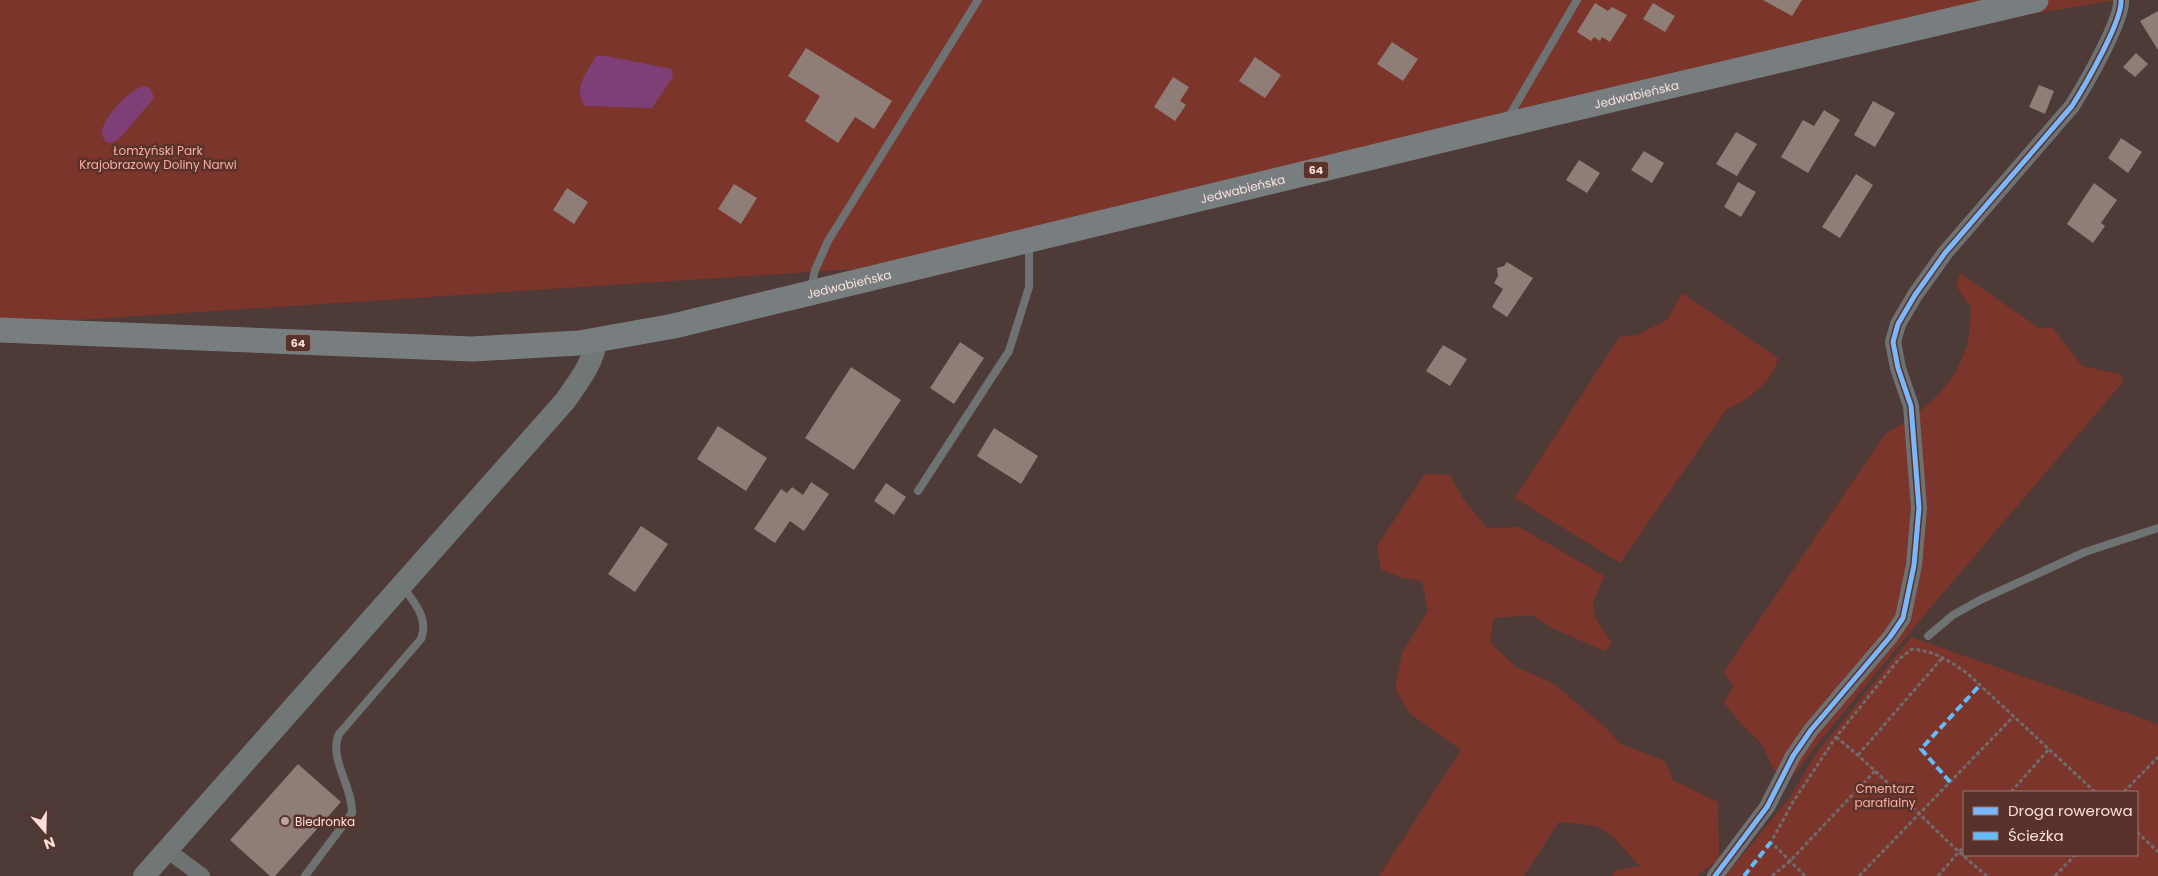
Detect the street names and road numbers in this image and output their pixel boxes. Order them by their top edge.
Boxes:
street label: Jedwabieńska [1592,76,1681,112]
road number: 64 [1304,162,1328,178]
street label: Jedwabieńska [1198,170,1287,207]
street label: Jedwabieńska [805,265,893,302]
road number: 64 [286,334,310,352]

